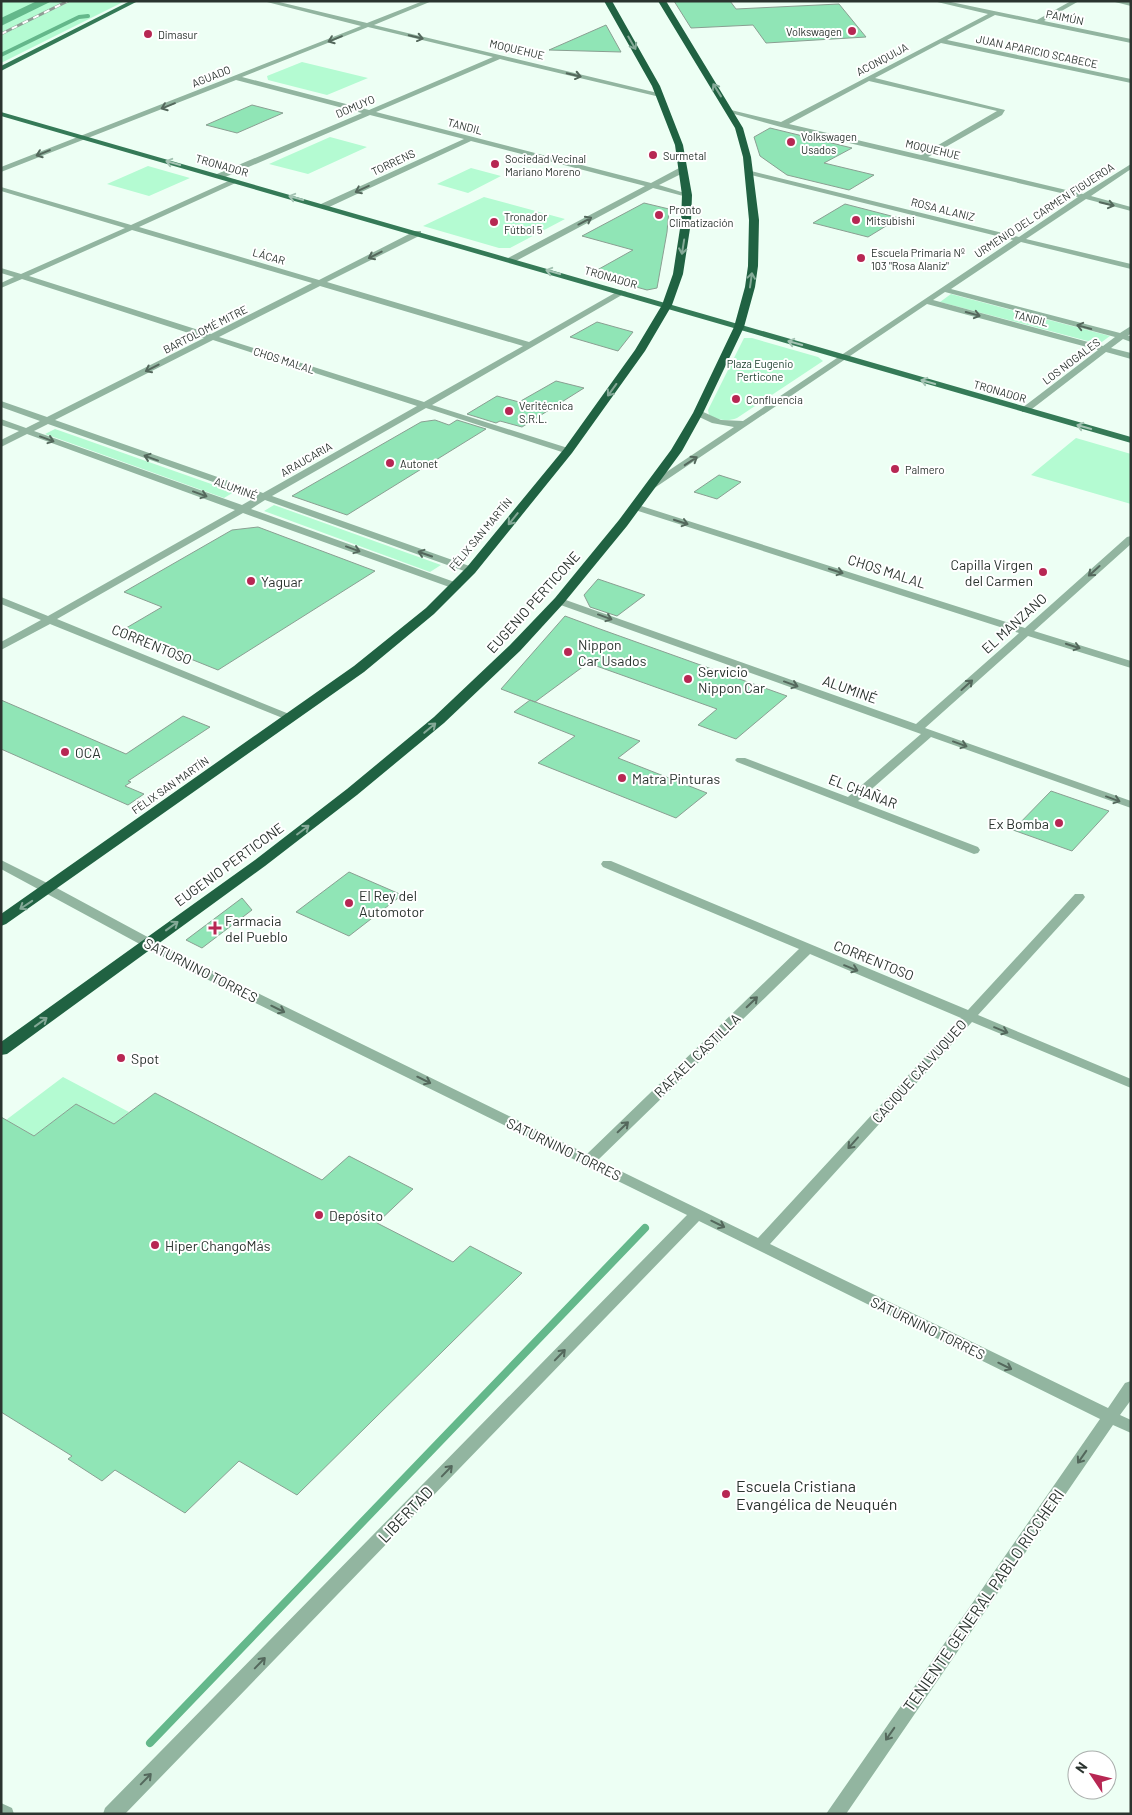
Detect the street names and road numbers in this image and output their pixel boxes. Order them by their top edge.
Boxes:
street label: PAIMÚN [1045,7,1085,27]
street label: JUAN APARICIO SCABECE [975,32,1099,70]
street label: MOQUEHUE [488,36,546,62]
street label: ACONQUIJA [854,40,910,78]
street label: AGUADO [190,62,232,90]
street label: DOMUYO [333,92,377,120]
street label: TANDIL [446,115,484,137]
street label: MOQUEHUE [904,136,962,162]
street label: TORRENS [369,146,417,178]
street label: TRONADOR [194,151,250,179]
street label: URMENIO DEL CARMEN FIGUEROA [972,160,1116,260]
street label: ROSA ALANIZ [910,195,976,223]
street label: LÁCAR [251,245,287,267]
street label: TRONADOR [583,263,639,291]
street label: BARTOLOMÉ MITRE [161,302,250,356]
street label: TANDIL [1012,307,1050,329]
street label: LOS NOGALES [1040,335,1102,387]
street label: CHOS MALAL [252,344,316,376]
street label: TRONADOR [972,377,1028,405]
street label: ARAUCARIA [278,439,334,479]
street label: ALUMINÉ [213,474,260,502]
street label: FÉLIX SAN MARTÍN [446,495,514,573]
street label: EUGENIO PERTICONE [483,548,583,656]
street label: CHOS MALAL [846,550,928,592]
street label: EL MANZANO [978,589,1050,657]
street label: CORRENTOSO [109,620,195,668]
street label: ALUMINÉ [820,671,880,707]
street label: FÉLIX SAN MARTÍN [129,754,211,816]
street label: EL CHAÑAR [826,770,900,812]
street label: EUGENIO PERTICONE [171,819,287,909]
street label: SATURNINO TORRES [141,934,261,1006]
street label: CORRENTOSO [831,936,917,984]
street label: RAFAEL CASTILLA [650,1009,744,1101]
street label: CACIQUE CALVUQUEO [868,1016,970,1126]
street label: SATURNINO TORRES [504,1114,624,1184]
street label: SATURNINO TORRES [868,1293,988,1363]
street label: LIBERTAD [374,1482,436,1546]
street label: TENIENTE GENERAL PABLO RICCHERI [899,1485,1067,1715]

